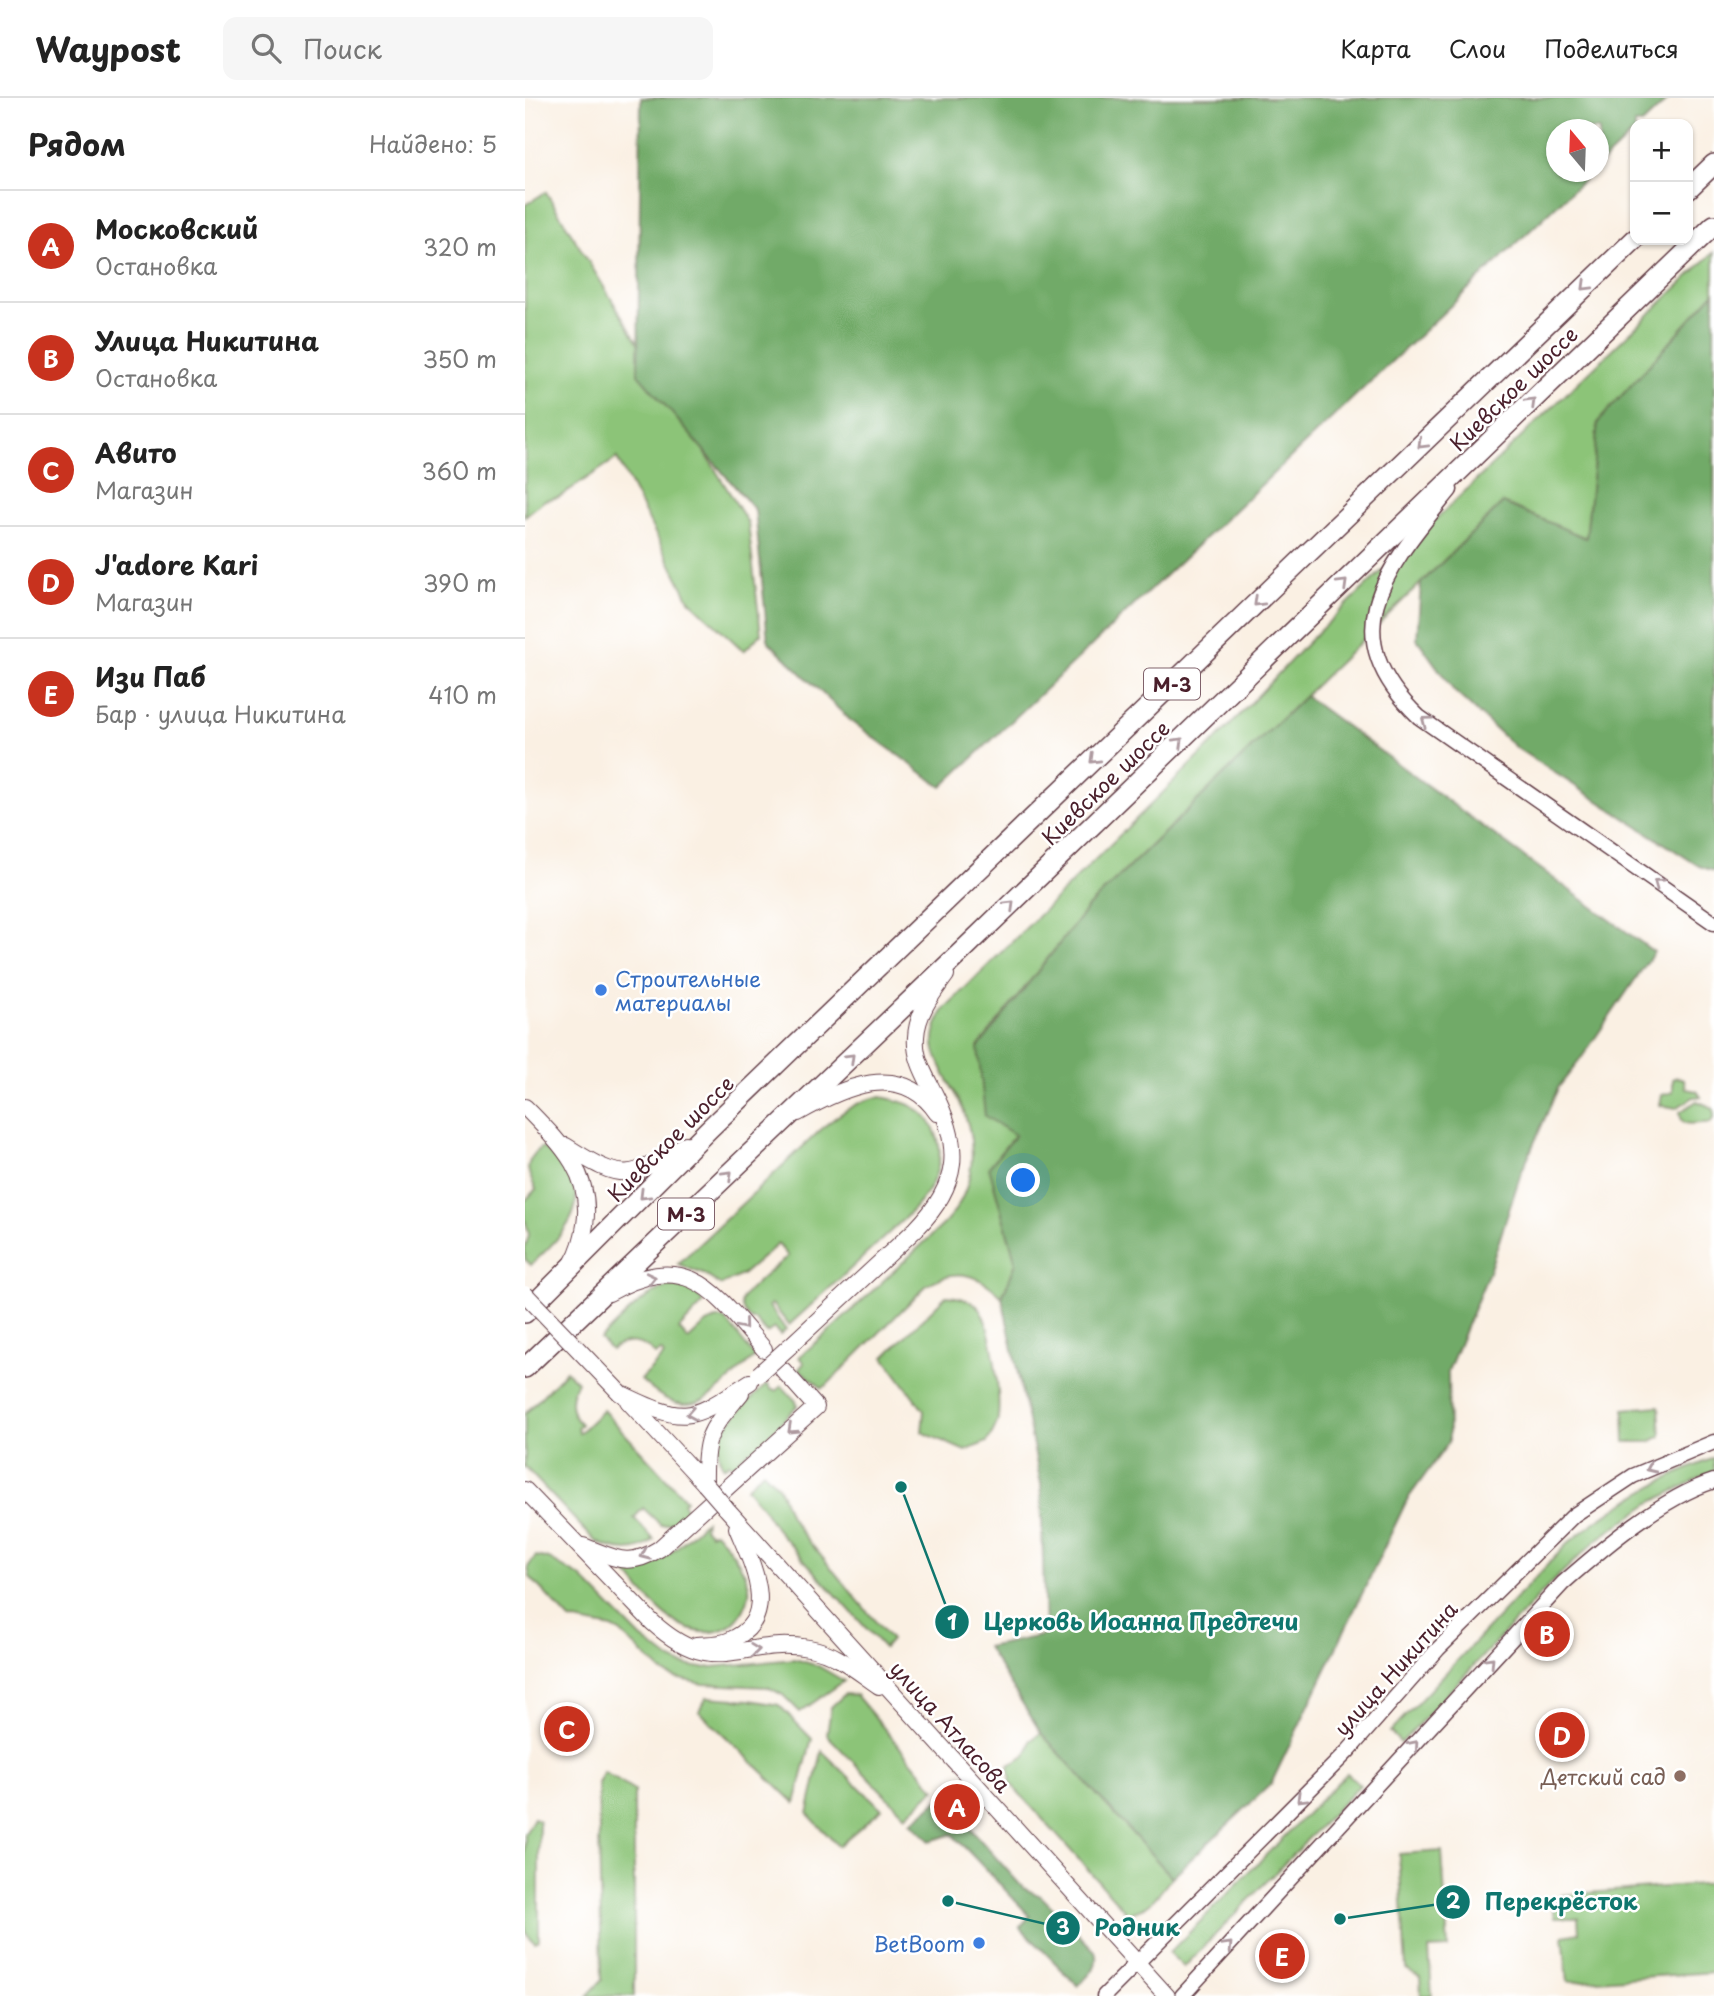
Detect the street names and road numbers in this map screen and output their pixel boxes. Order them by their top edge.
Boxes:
street label: Киевское шоссе [1442,318,1584,458]
road number: М-3 [1144,668,1200,699]
street label: Киевское шоссе [1034,712,1176,852]
street label: Киевское шоссе [599,1067,741,1209]
road number: М-3 [658,1198,714,1230]
street label: улица Никитина [1326,1593,1465,1742]
street label: улица Атласова [883,1653,1019,1799]

